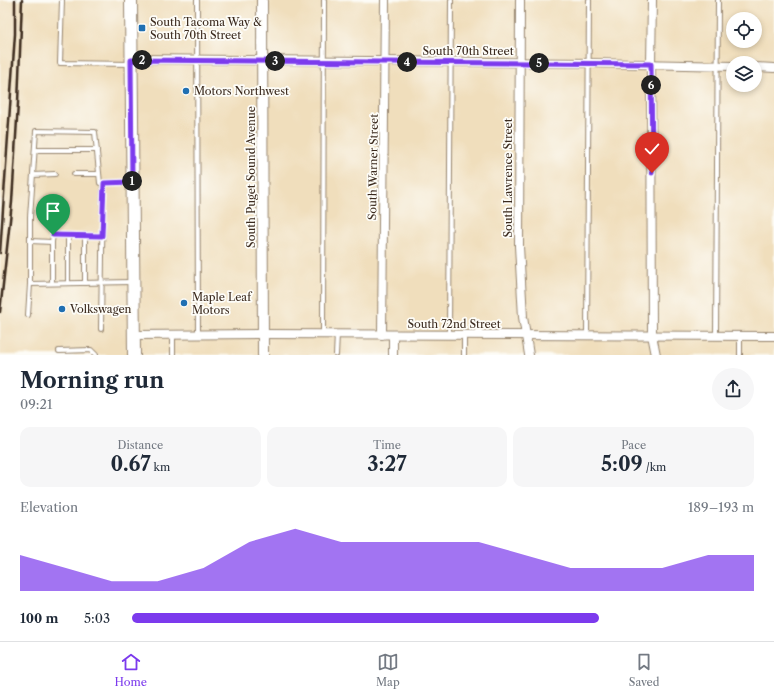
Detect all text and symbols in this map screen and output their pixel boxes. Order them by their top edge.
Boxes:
map controls [726,12,762,92]
button: locate [726,12,762,48]
place label: South Tacoma Way & South 70th Street [150,15,262,42]
marker: South Tacoma Way & South 70th Street [137,23,147,33]
street label: South 70th Street [422,44,514,58]
pin: 2 [132,50,152,70]
pin: 3 [265,51,285,71]
pin: 4 [397,52,417,72]
text: 2 [139,53,145,67]
pin: 5 [529,53,549,73]
text: 3 [272,54,278,68]
text: 4 [404,55,410,69]
text: 5 [536,56,542,70]
button: layers [726,56,762,92]
pin: 6 [641,75,661,95]
text: 6 [648,78,654,92]
place label: Motors Northwest [194,84,289,98]
marker: Motors Northwest [181,86,191,96]
street label: South Puget Sound Avenue [244,106,258,248]
street label: South Warner Street [365,114,381,220]
street label: South Lawrence Street [501,118,515,238]
pin [635,132,669,173]
icon: check [641,138,663,160]
pin: 1 [122,171,142,191]
text: 1 [130,174,134,188]
pin [36,194,70,235]
icon: arrive [42,200,64,222]
place label: Maple Leaf Motors [192,290,253,317]
marker: Maple Leaf Motors [179,298,189,308]
place label: Volkswagen [69,302,132,316]
marker: Volkswagen [57,304,67,314]
street label: South 72nd Street [407,317,501,331]
text: Morning run [20,367,164,394]
button: share [712,368,754,410]
text: 09:21 [20,396,52,412]
text: Distance [118,438,163,452]
text: Time [373,438,401,452]
text: Pace [621,438,646,452]
text: 0.67 [110,452,151,476]
text: 3:27 [367,452,407,476]
text: 5:09 [601,452,643,476]
text: km [151,460,170,474]
text: /km [643,460,666,474]
text: Elevation [20,499,78,515]
text: 189–193 m [688,499,754,515]
text: 100 m [20,610,59,626]
text: 5:03 [84,610,110,626]
tab: Home [115,651,147,689]
tab: Map [376,651,400,689]
tab: Saved [629,651,659,689]

